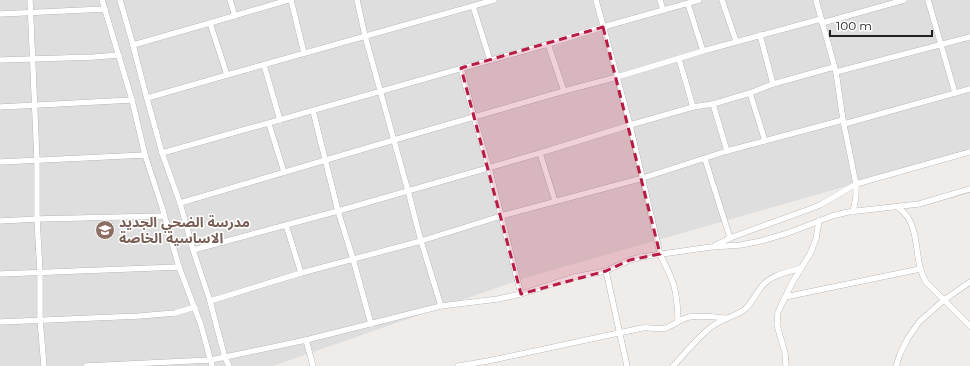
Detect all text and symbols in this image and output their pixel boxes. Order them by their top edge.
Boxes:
scale bar [830,12,932,38]
text: 100 m [836,18,872,33]
place label: مدرسة الضحي الجديد الاساسية الخاصة [119,213,250,247]
school or university icon: مدرسة الضحي الجديد الاساسية الخاصة [94,219,116,241]

